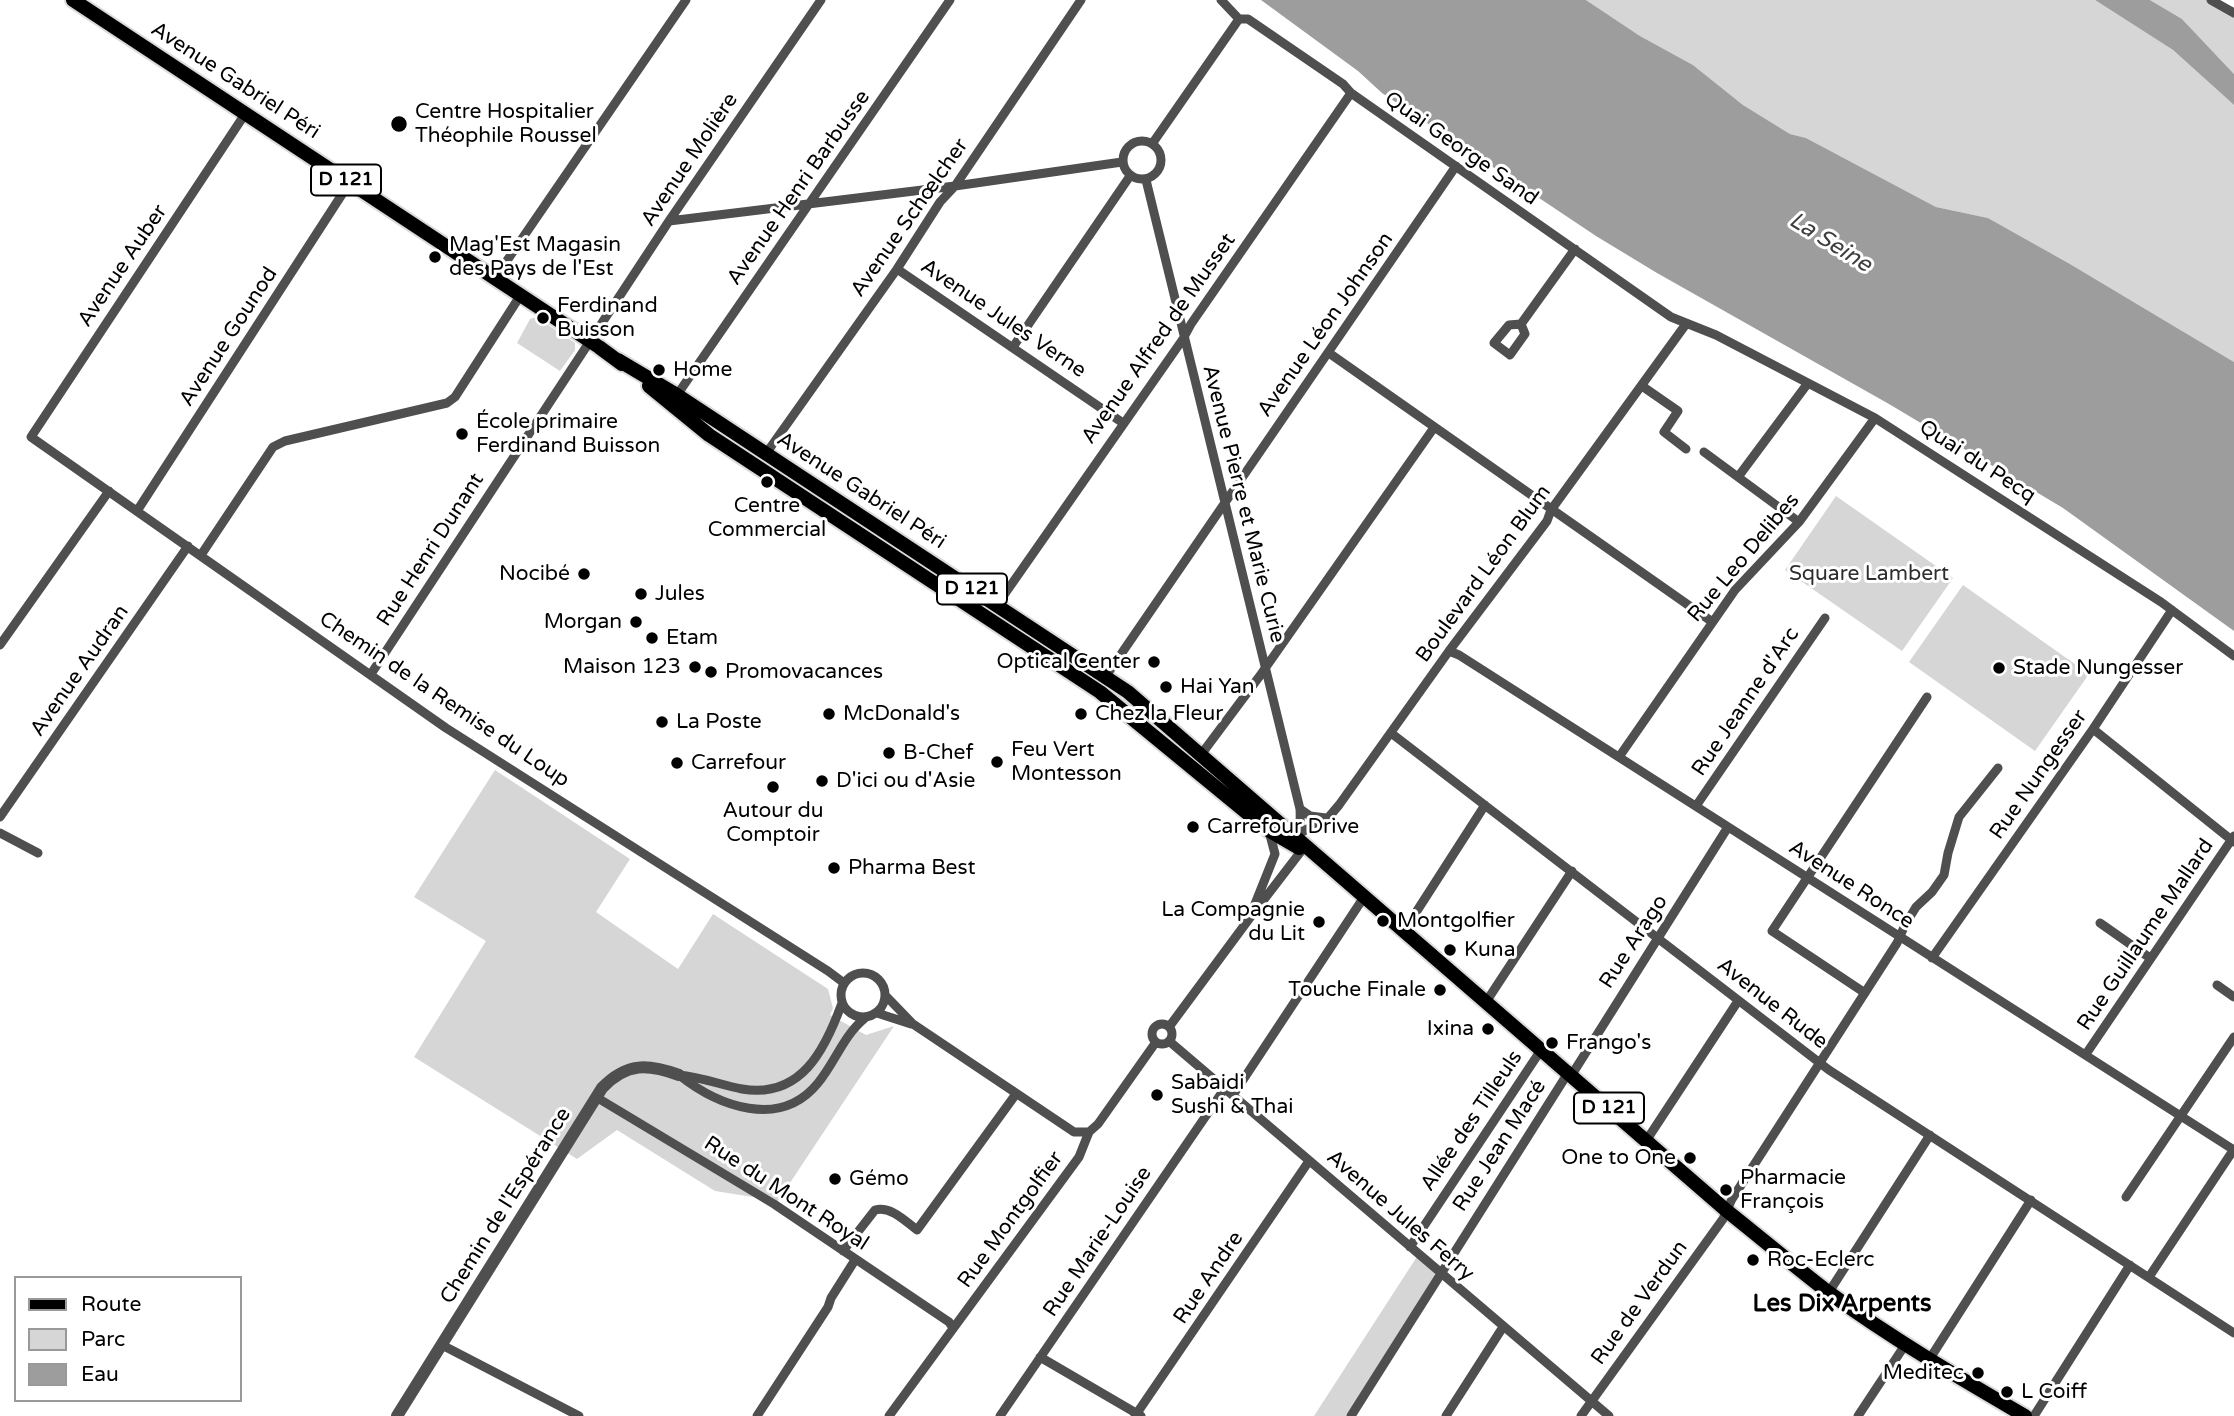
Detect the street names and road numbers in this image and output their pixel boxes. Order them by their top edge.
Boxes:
street label: Avenue Gabriel Péri [146,17,324,145]
street label: Avenue Henri Barbusse [722,86,876,290]
street label: Quai George Sand [1379,87,1543,211]
street label: Avenue Molière [636,89,744,231]
street label: Avenue Schœlcher [846,134,974,302]
road number: D 121 [311,164,381,196]
street label: Avenue Auber [73,200,173,332]
street label: Avenue Léon Johnson [1253,228,1399,422]
street label: Avenue Alfred de Musset [1077,229,1241,449]
street label: Avenue Jules Verne [916,254,1090,384]
street label: Avenue Gounod [175,263,283,411]
street label: Avenue Pierre et Marie Curie [1196,363,1290,645]
street label: Quai du Pecq [1914,415,2040,509]
street label: Avenue Gabriel Péri [772,427,950,555]
street label: Rue Henri Dunant [372,469,490,631]
street label: Boulevard Léon Blum [1411,480,1557,668]
street label: Rue Leo Delibes [1683,489,1805,627]
road number: D 121 [937,574,1007,604]
street label: Avenue Audran [25,600,135,742]
street label: Chemin de la Remise du Loup [314,607,574,793]
street label: Rue Jeanne d'Arc [1687,623,1805,781]
street label: Rue Nungesser [1985,705,2093,845]
street label: Rue Guillaume Mallard [2072,834,2220,1036]
street label: Avenue Ronce [1784,835,1918,935]
street label: Rue Arago [1594,890,1674,994]
street label: Avenue Rude [1712,953,1832,1055]
street label: Allée des Tilleuls [1416,1046,1528,1196]
street label: Rue Jean Macé [1448,1075,1552,1217]
road number: D 121 [1574,1092,1644,1124]
street label: Chemin de l'Espérance [435,1103,577,1309]
street label: Rue du Mont Royal [699,1131,873,1257]
street label: Avenue Jules Ferry [1321,1145,1479,1287]
street label: Rue Montgolfier [953,1147,1069,1293]
street label: Rue Marie-Louise [1038,1162,1158,1322]
street label: Rue Andre [1169,1227,1249,1329]
street label: Rue de Verdun [1586,1236,1694,1370]

